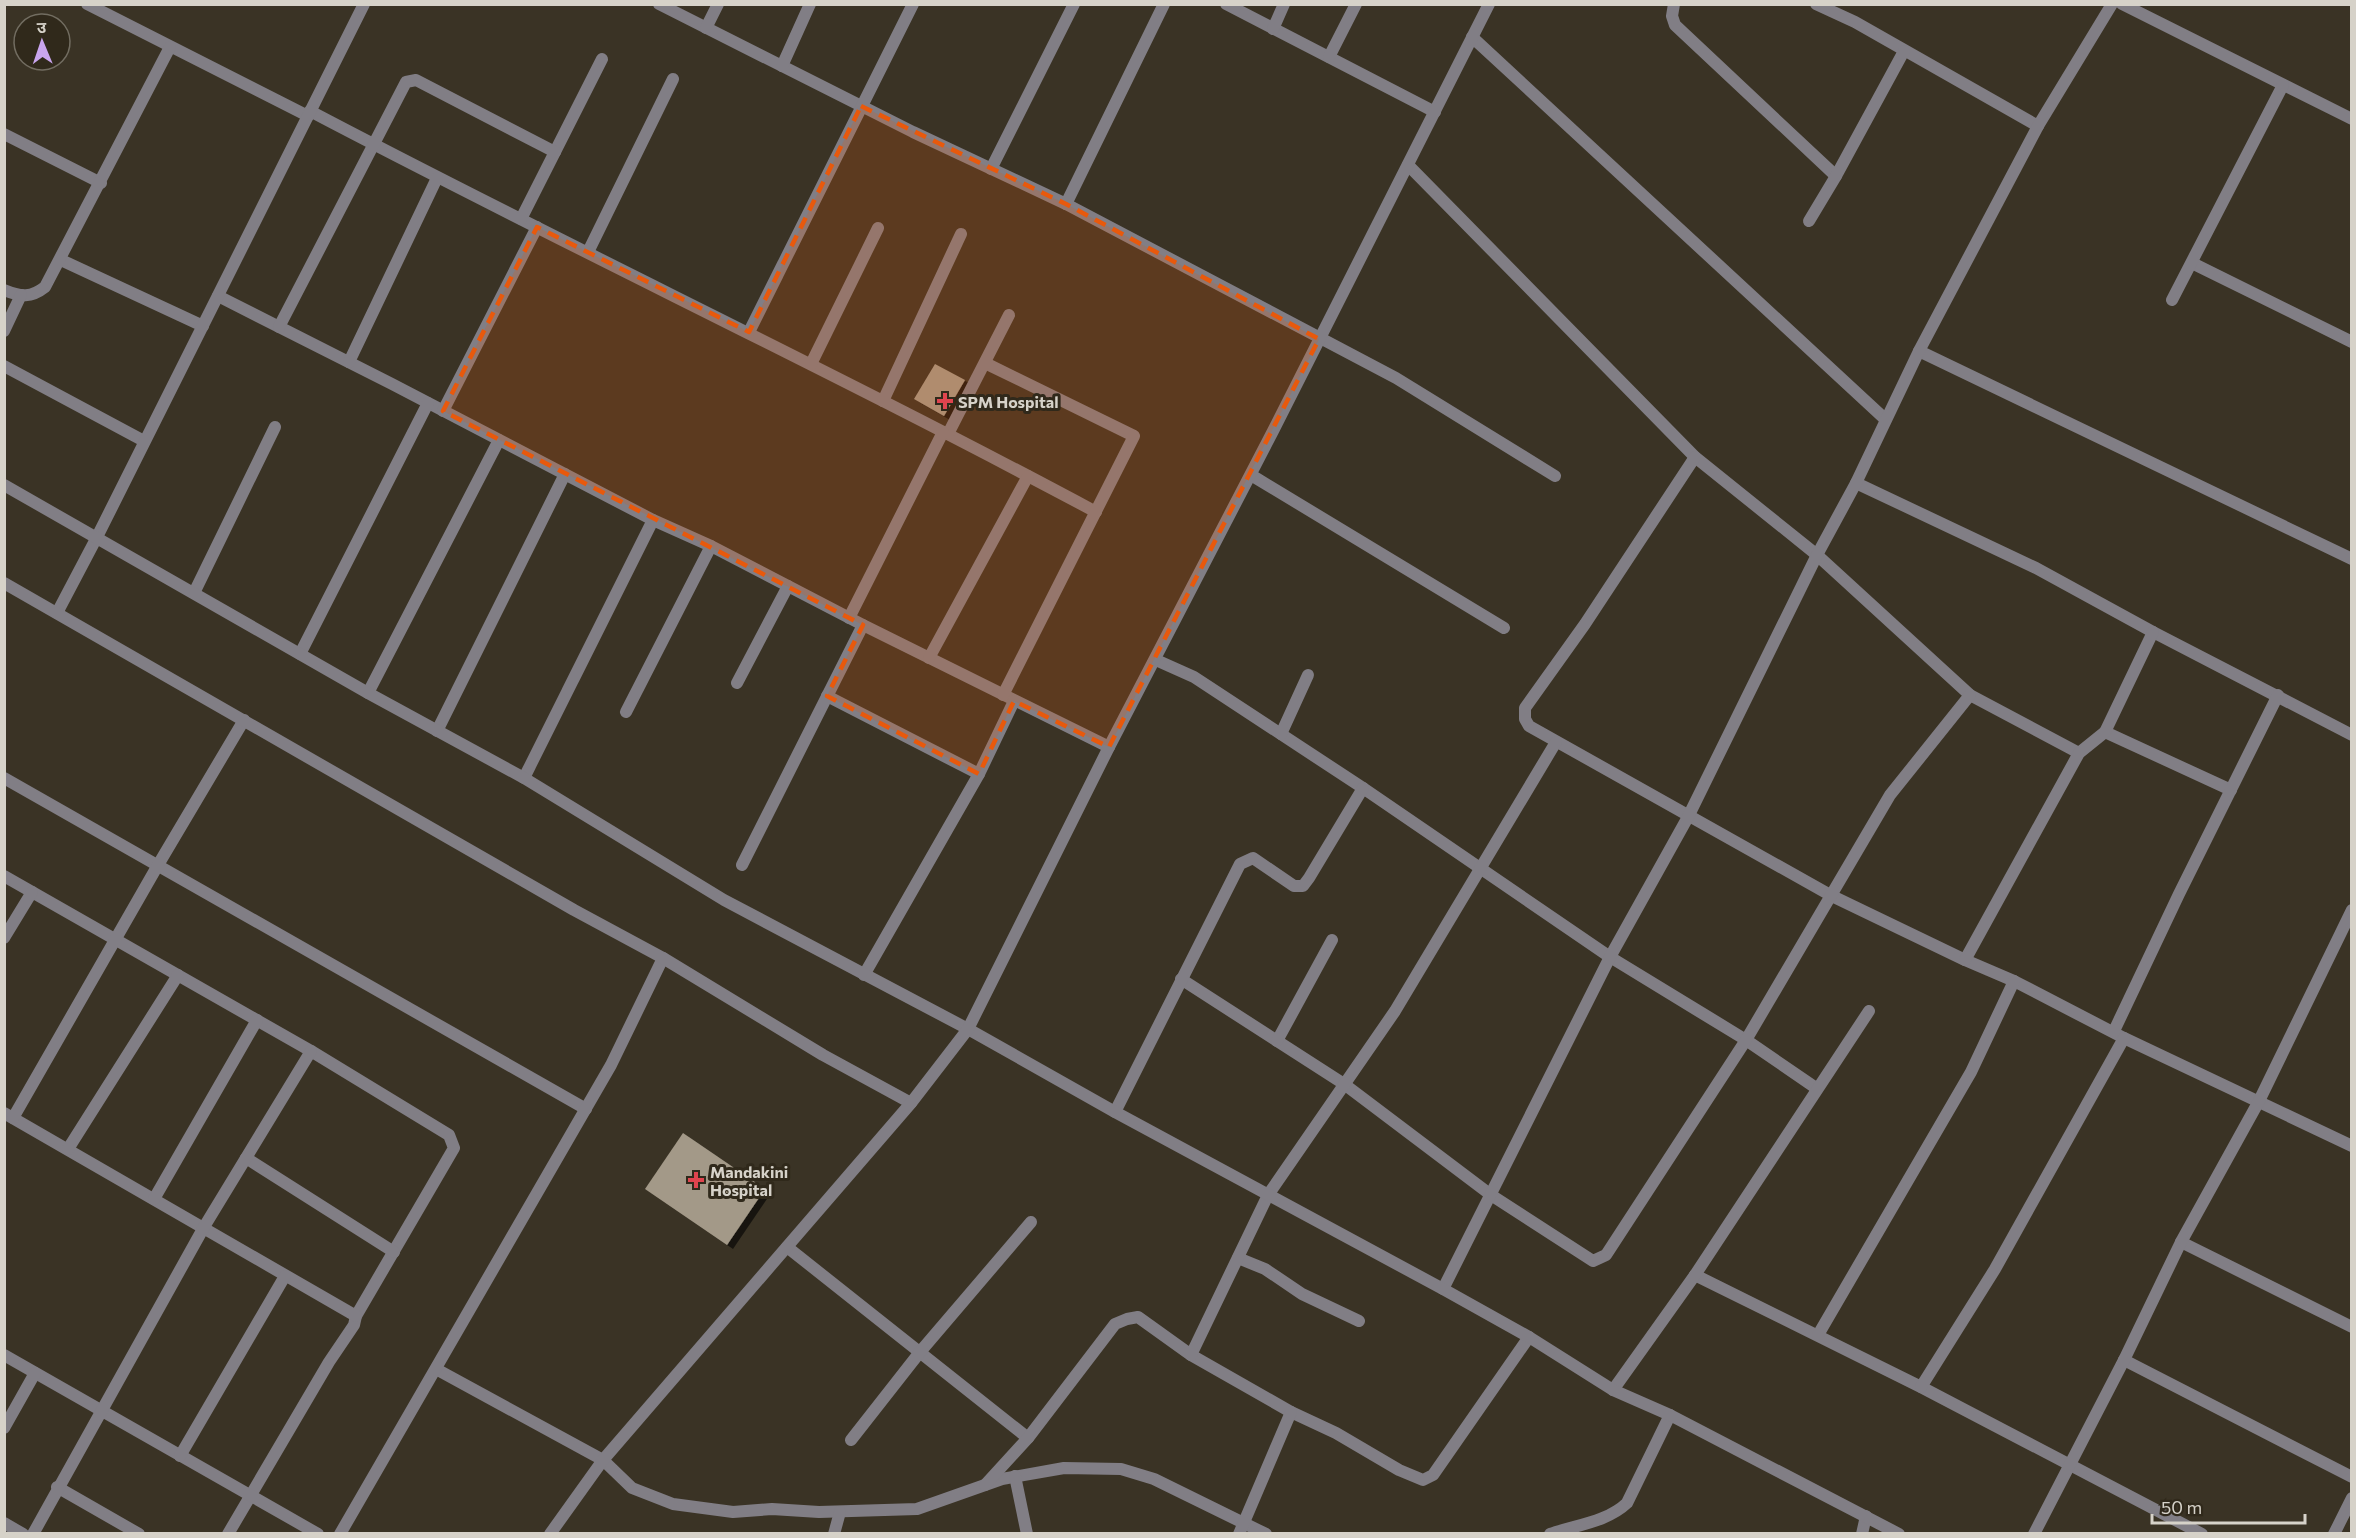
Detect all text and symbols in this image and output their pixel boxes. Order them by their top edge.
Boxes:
north arrow [12,12,72,72]
text: उ [36,17,47,36]
marker: SPM Hospital [936,392,954,410]
place label: SPM Hospital [958,392,1059,411]
place label: Mandakini Hospital [710,1162,788,1199]
marker: Mandakini Hospital [687,1171,705,1189]
scale bar [2152,1487,2305,1525]
text: 50 m [2161,1496,2202,1518]

